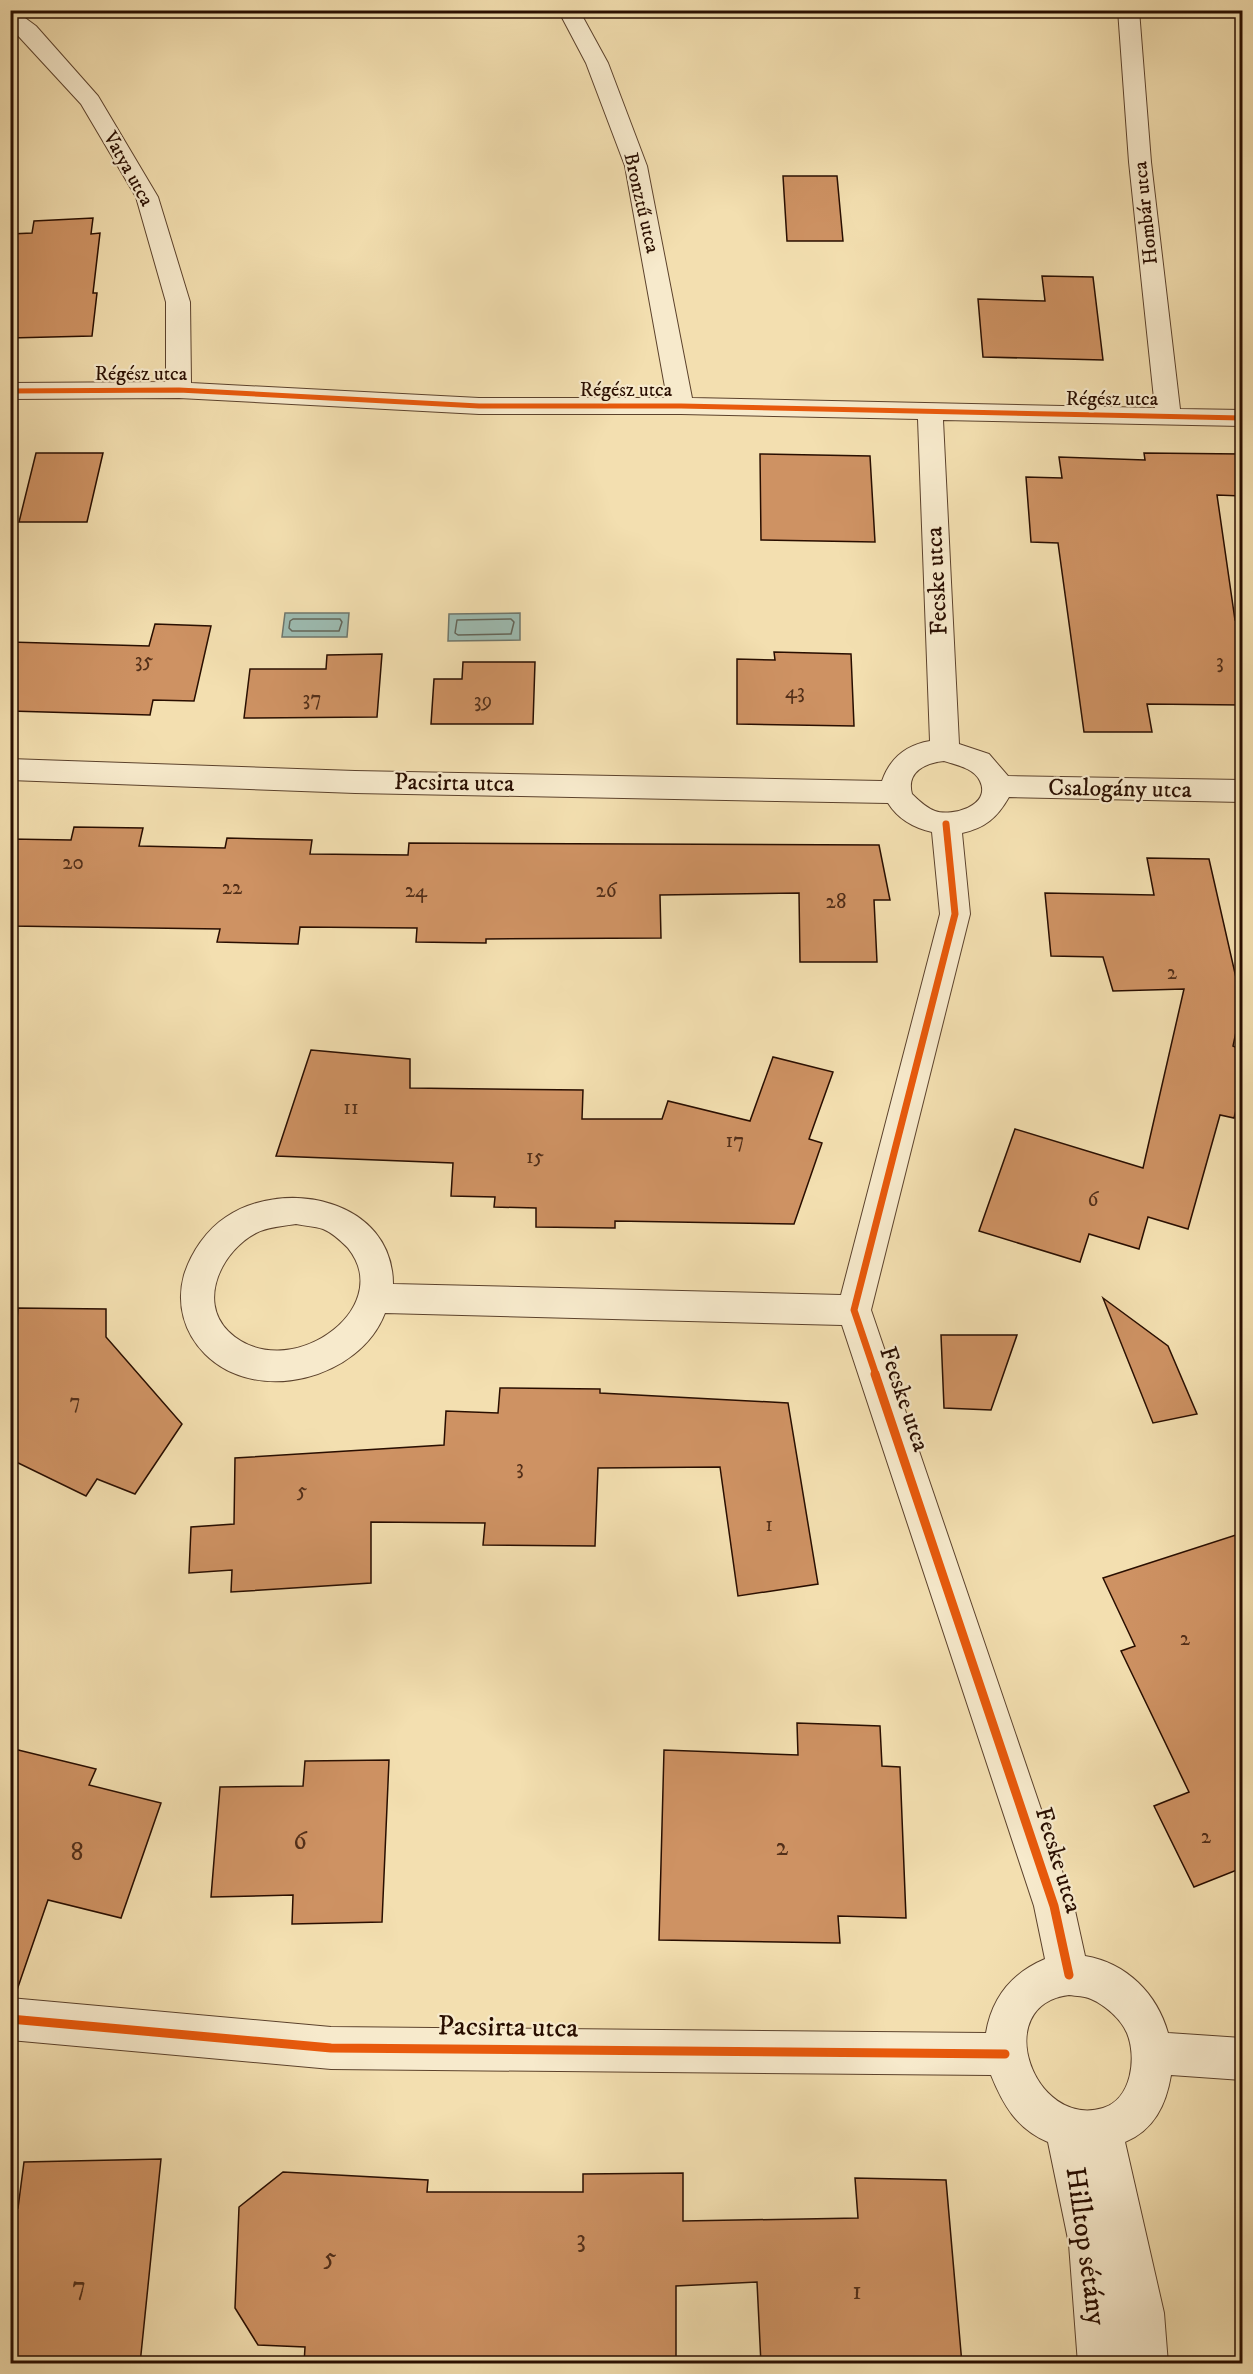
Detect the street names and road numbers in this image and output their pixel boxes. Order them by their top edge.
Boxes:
street label: Vatya utca [97,126,159,211]
street label: Bronztű utca [617,150,665,256]
street label: Hombár utca [1128,160,1164,266]
street label: Régész utca [95,362,188,387]
street label: Régész utca [580,378,673,403]
street label: Régész utca [1066,387,1159,412]
street label: Fecske utca [919,525,955,636]
street label: Pacsirta utca [394,767,515,799]
street label: Csalogány utca [1048,773,1193,805]
street label: Fecske utca [872,1343,936,1456]
street label: Fecske utca [1028,1804,1089,1917]
street label: Pacsirta utca [437,2008,579,2046]
street label: Hilltop sétány [1058,2165,1115,2328]

